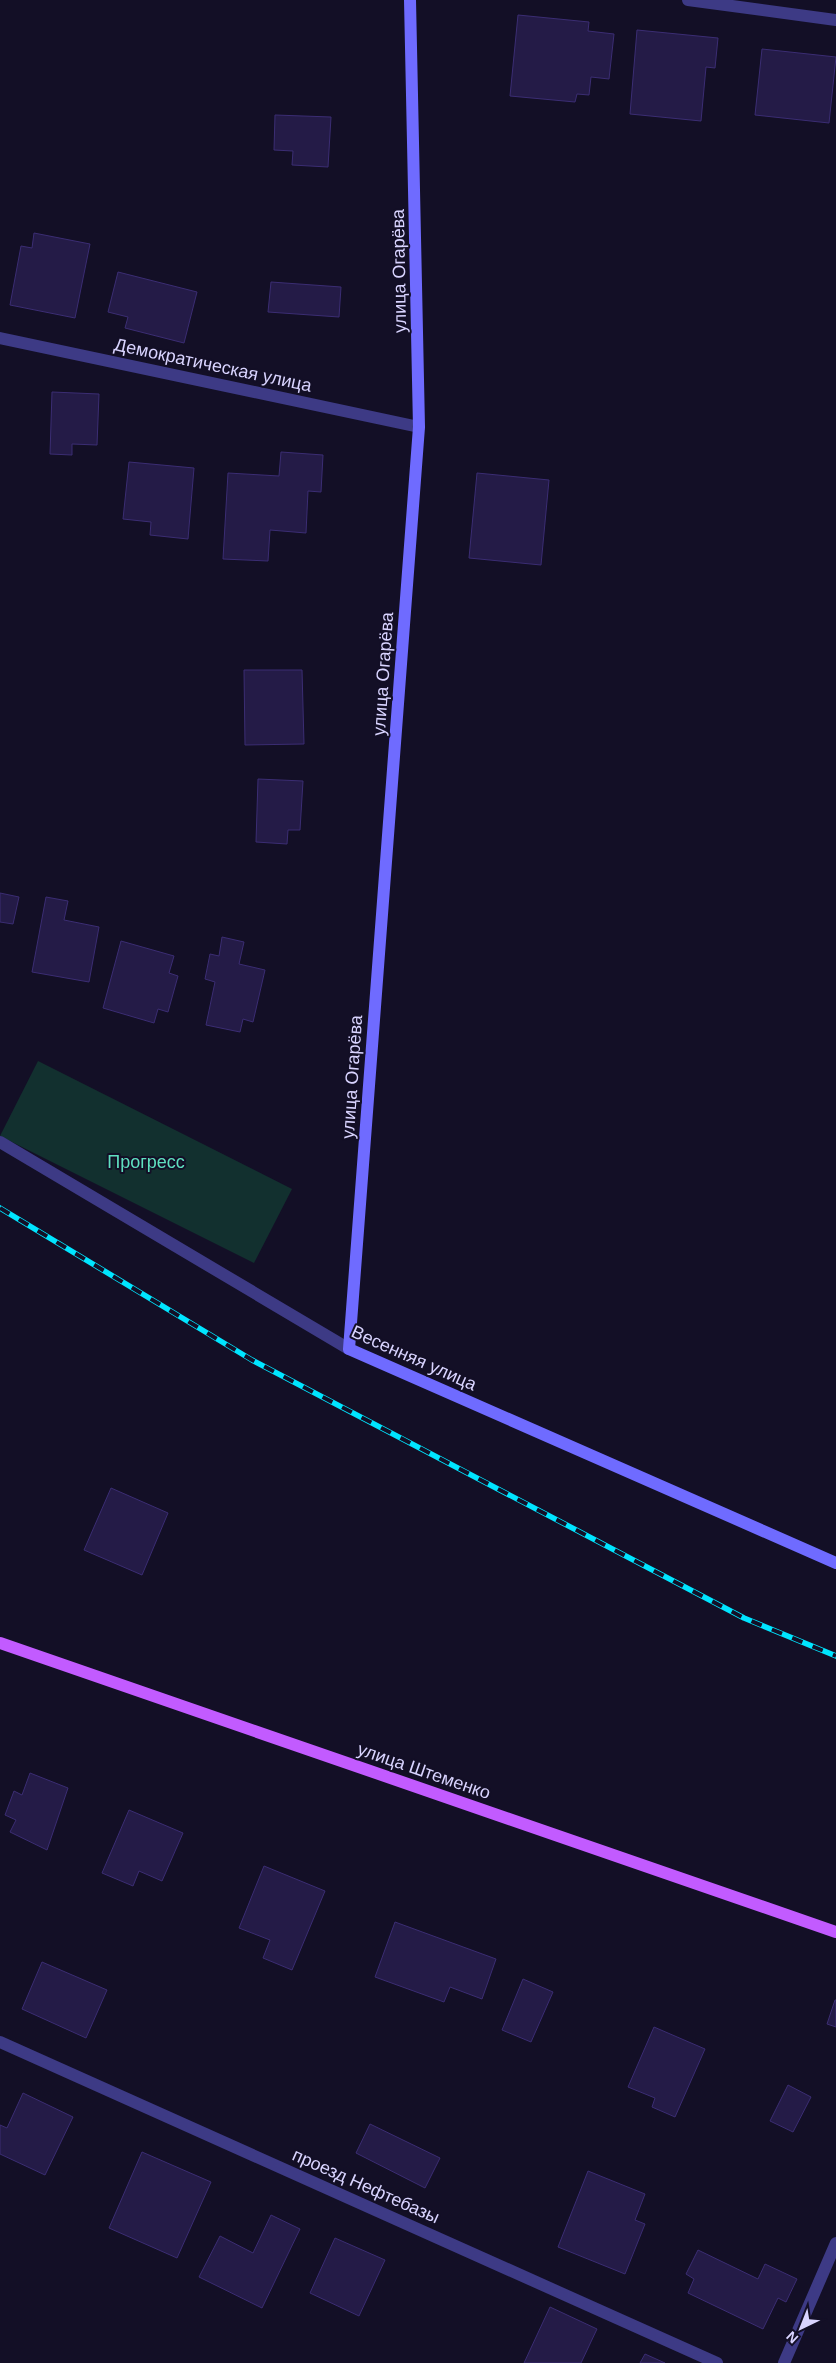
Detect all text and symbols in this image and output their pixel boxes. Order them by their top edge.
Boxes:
street label: улица Огарёва [388,208,410,333]
street label: Демократическая улица [112,334,314,396]
street label: улица Огарёва [369,610,397,737]
street label: улица Огарёва [338,1013,366,1140]
park label: Прогресс [107,1152,185,1172]
street label: Весенняя улица [348,1321,481,1395]
street label: улица Штеменко [355,1739,493,1803]
street label: проезд Нефтебазы [289,2145,443,2227]
north arrow [776,2303,826,2353]
text: N [783,2328,801,2347]

